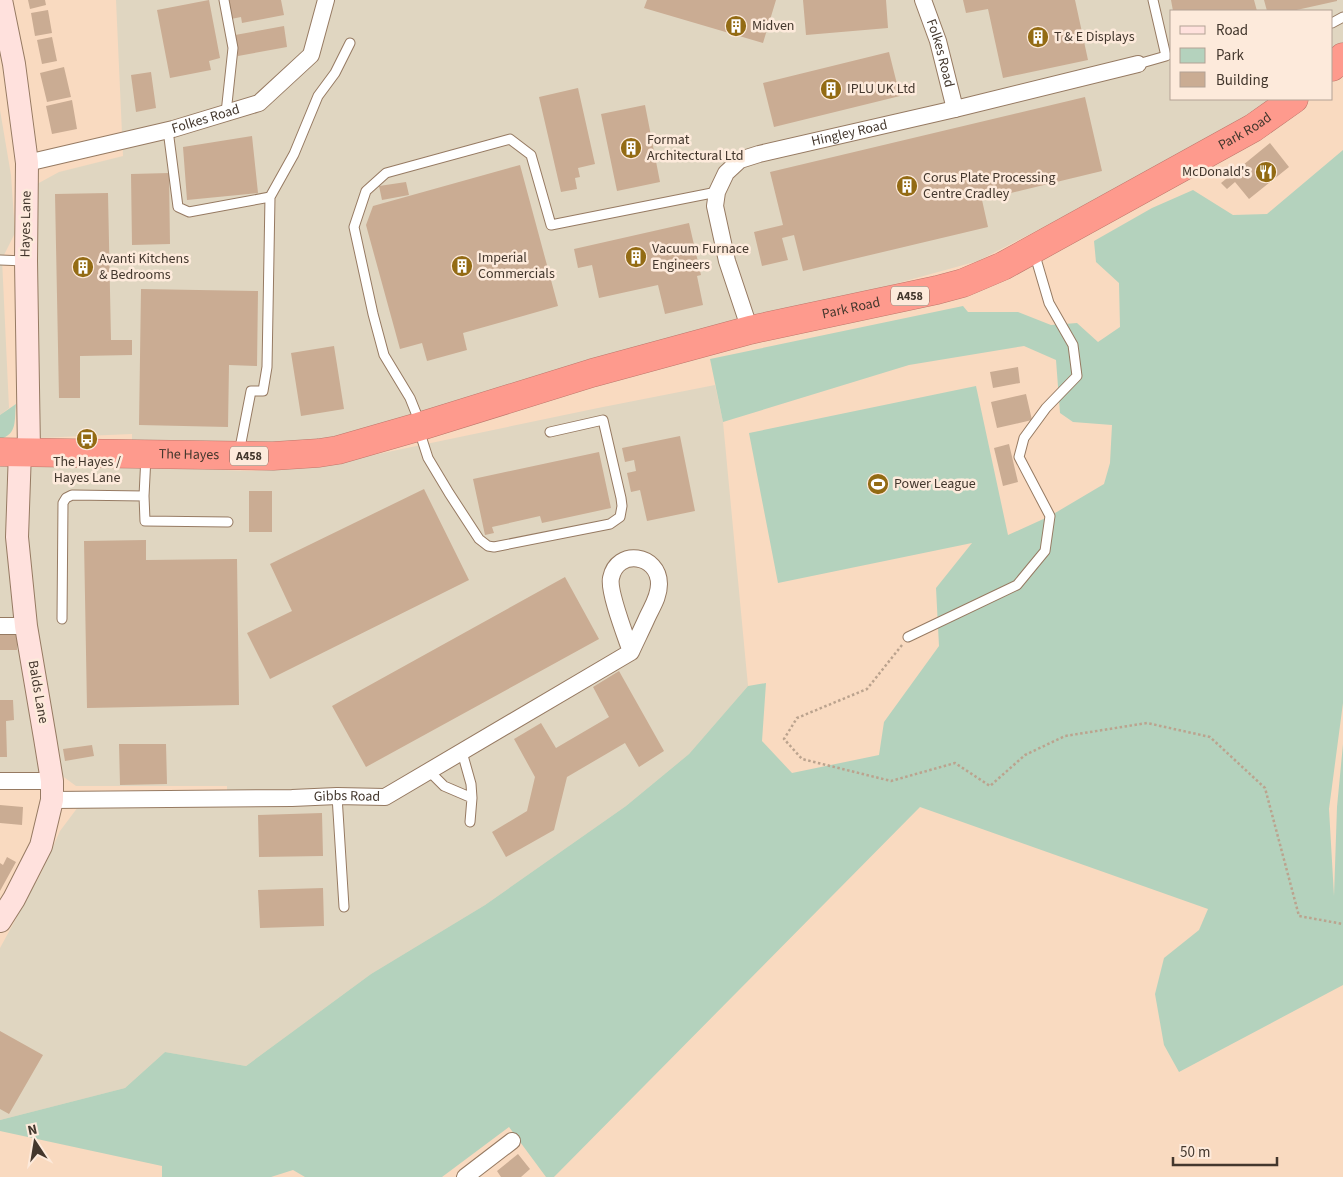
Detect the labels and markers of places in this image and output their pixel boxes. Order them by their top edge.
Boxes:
building icon: Midven [724,14,748,38]
place label: Midven [752,16,794,36]
building icon: T & E Displays [1026,25,1050,49]
place label: T & E Displays [1054,27,1135,47]
building icon: IPLU UK Ltd [819,77,843,101]
place label: IPLU UK Ltd [847,79,916,99]
place label: Format Architectural Ltd [647,130,744,166]
building icon: Format Architectural Ltd [619,136,643,160]
restaurant icon: McDonald's [1254,160,1278,184]
place label: McDonald's [1182,162,1250,182]
place label: Corus Plate Processing Centre Cradley [923,168,1056,204]
building icon: Corus Plate Processing Centre Cradley [895,174,919,198]
place label: Vacuum Furnace Engineers [652,239,749,275]
building icon: Vacuum Furnace Engineers [624,245,648,269]
place label: Imperial Commercials [478,248,555,284]
place label: Avanti Kitchens & Bedrooms [99,249,189,285]
building icon: Imperial Commercials [450,254,474,278]
building icon: Avanti Kitchens & Bedrooms [71,255,95,279]
bus stop icon: The Hayes / Hayes Lane [75,427,99,451]
place label: The Hayes / Hayes Lane [53,452,121,488]
sports icon: Power League [866,472,890,496]
place label: Power League [894,474,976,494]

